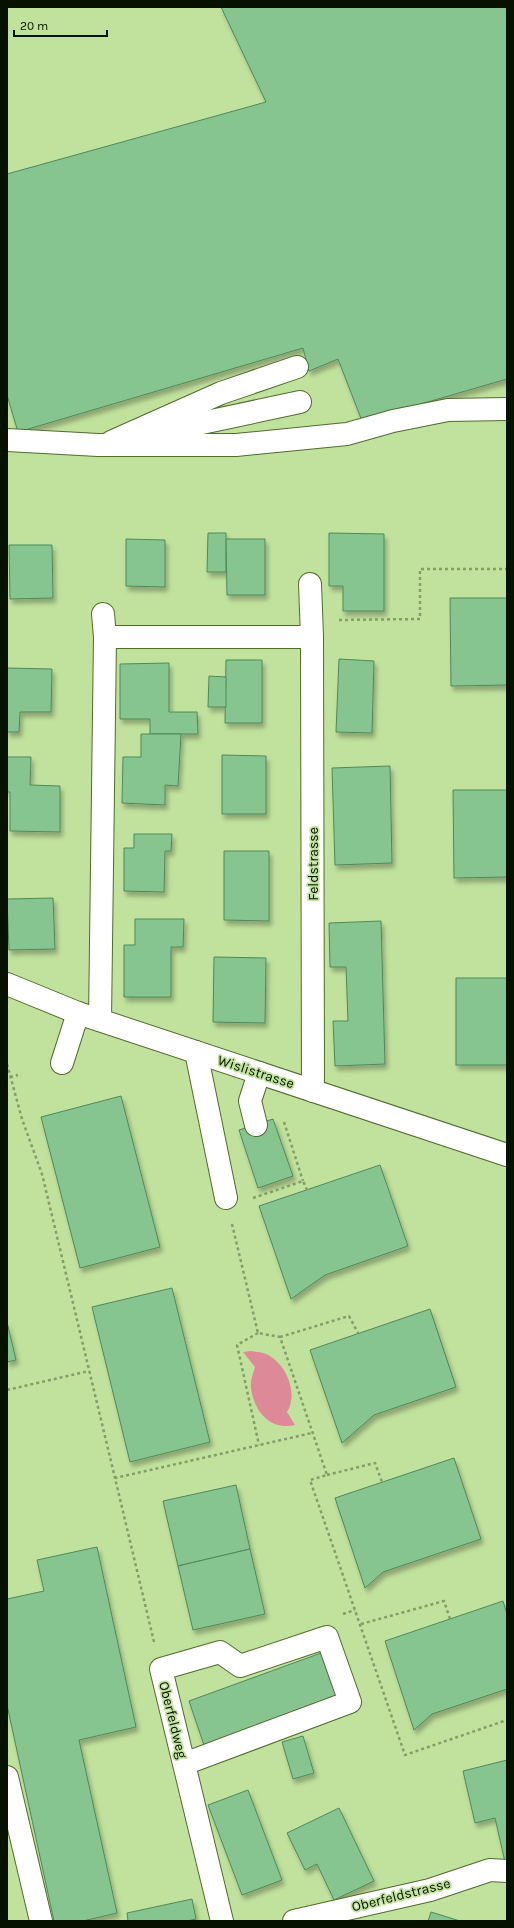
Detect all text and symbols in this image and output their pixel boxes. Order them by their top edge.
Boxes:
scale bar [14,12,107,38]
text: 20 m [20,19,48,33]
street label: Feldstrasse [305,827,322,901]
street label: Wislistrasse [216,1052,296,1092]
street label: Oberfeldweg [155,1680,191,1760]
street label: Oberfeldstrasse [350,1875,452,1915]

